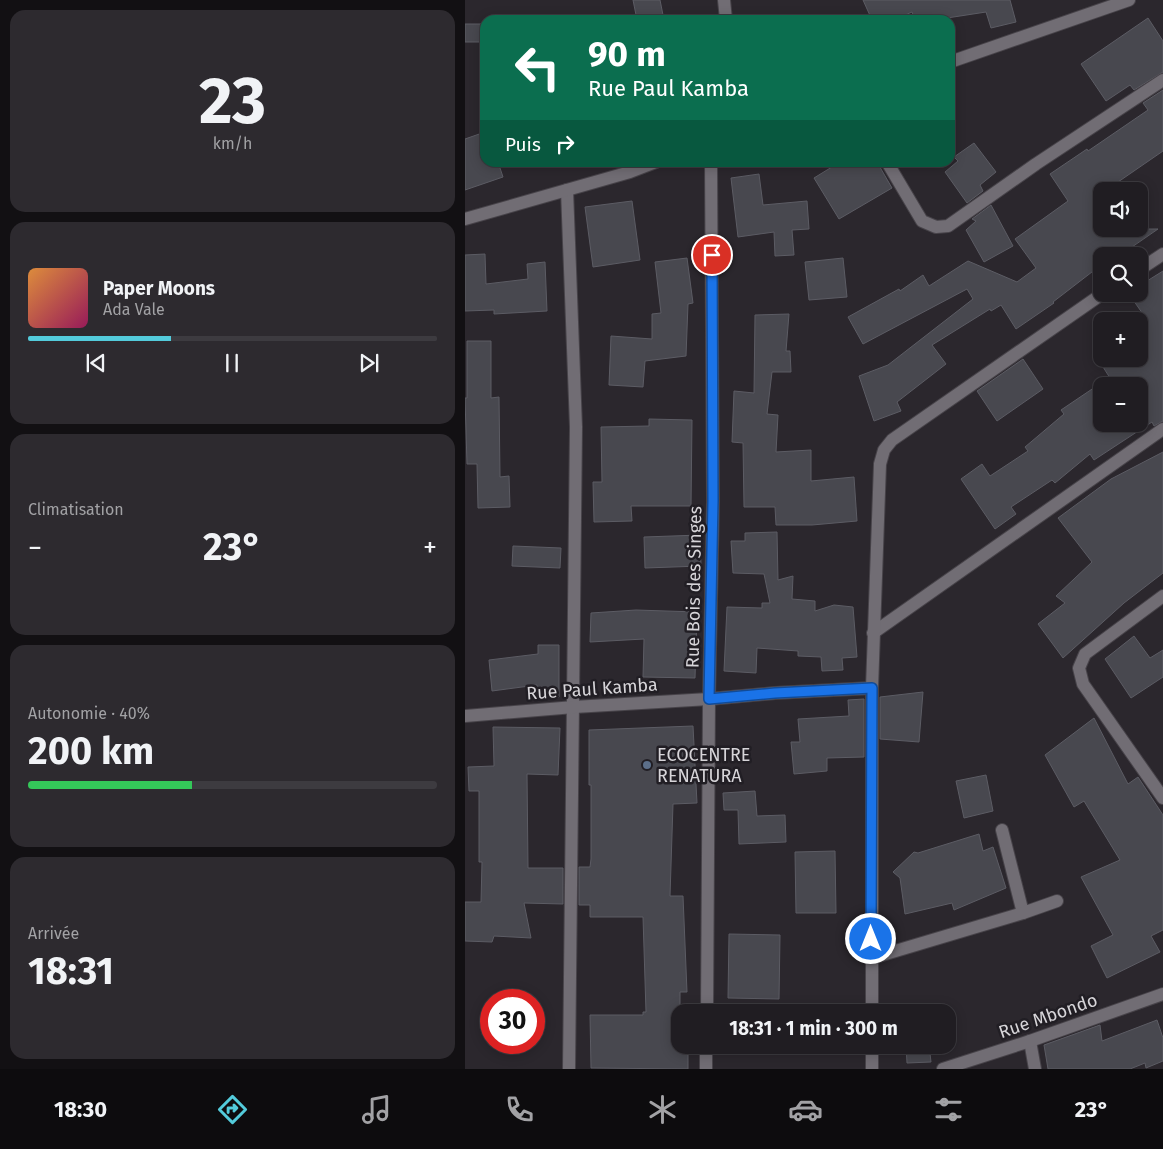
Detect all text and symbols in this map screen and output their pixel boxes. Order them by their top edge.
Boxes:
text: 90 m [588,33,666,75]
icon: left [505,35,570,100]
text: 23 [199,62,266,140]
text: Rue Paul Kamba [588,75,749,102]
icon: right [551,130,579,158]
text: Puis [505,133,541,156]
text: km/h [213,134,252,153]
map controls [1093,182,1148,432]
button: sound [1093,182,1148,237]
pin [691,234,733,276]
icon: arrive [698,241,726,269]
button: search [1093,247,1148,302]
text: Paper Moons [103,277,215,300]
text: Ada Vale [103,300,165,319]
button: + [1093,312,1148,367]
icon: previous [82,349,110,377]
icon: pause [218,349,246,377]
icon: next [355,349,383,377]
button: − [1093,377,1148,432]
text: Climatisation [28,500,124,519]
street label: Rue Bois des Singes [682,506,706,668]
text: 23° [203,524,262,570]
text: − [28,531,42,564]
text: + [423,531,437,564]
street label: Rue Paul Kamba [526,673,658,705]
text: Autonomie · 40% [28,704,150,723]
text: 200 km [28,728,154,774]
place label: ECOCENTRE RENATURA [657,744,750,787]
marker: ECOCENTRE RENATURA [641,759,653,771]
position arrow [844,912,896,964]
text: Arrivée [28,924,79,943]
text: 18:31 [28,948,114,994]
speed limit sign: 30 [480,989,545,1054]
street label: Rue Mbondo [996,989,1100,1043]
text: 18:31 · 1 min · 300 m [729,1017,898,1040]
icon: directions [215,1092,250,1127]
icon: music [359,1092,394,1127]
icon: phone [502,1092,537,1127]
icon: climate [645,1092,680,1127]
icon: car [788,1092,823,1127]
icon: filters [931,1092,966,1127]
text: 18:30 [54,1096,107,1123]
text: 23° [1075,1096,1109,1123]

